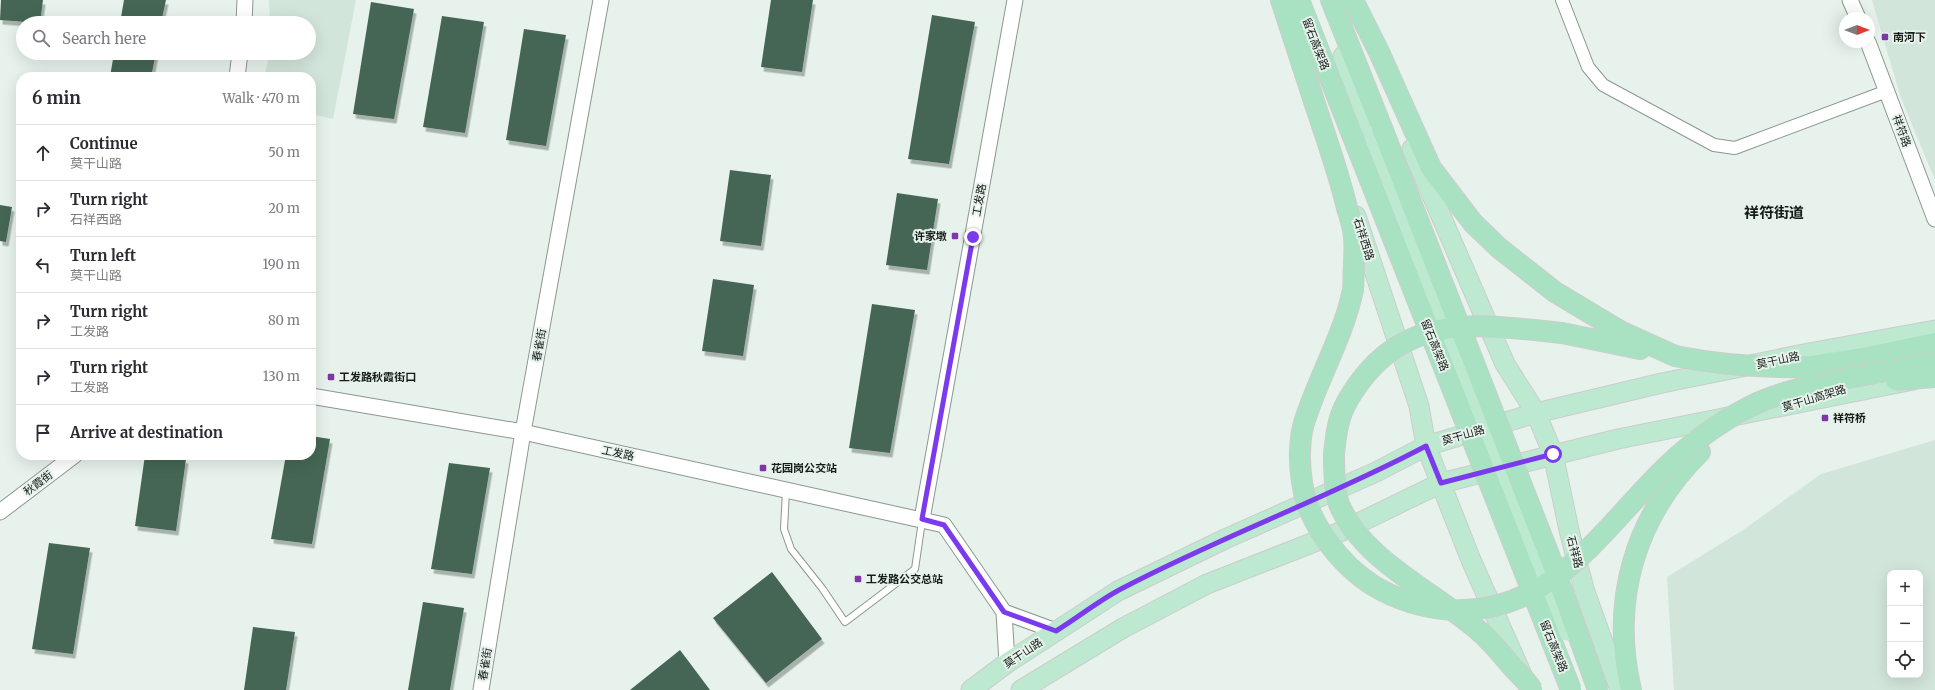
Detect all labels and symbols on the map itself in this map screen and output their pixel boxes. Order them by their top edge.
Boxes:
north arrow [1839,12,1875,48]
street label: 留石高架路 [1300,16,1332,72]
place label: 南河下 [1893,30,1926,44]
marker: 南河下 [1880,32,1890,42]
street label: 祥符路 [1890,113,1914,149]
street label: 工发路 [969,183,989,217]
district label: 祥符街道 [1744,203,1804,222]
street label: 石祥西路 [1351,216,1377,262]
route end [964,228,982,246]
place label: 许家墩 [914,229,947,243]
marker: 许家墩 [950,231,960,241]
street label: 留石高架路 [1418,317,1452,373]
street label: 春雀街 [529,328,549,362]
street label: 莫干山路 [1755,349,1801,371]
place label: 工发路秋霞街口 [339,370,416,384]
marker: 工发路秋霞街口 [326,372,336,382]
street label: 莫干山高架路 [1780,382,1848,414]
place label: 祥符桥 [1833,411,1866,425]
marker: 祥符桥 [1820,413,1830,423]
street label: 莫干山路 [1440,422,1486,448]
street label: 工发路 [600,443,636,463]
route start [1544,445,1562,463]
place label: 花园岗公交站 [771,461,837,475]
marker: 花园岗公交站 [758,463,768,473]
street label: 秋霞街 [21,467,55,499]
street label: 石祥路 [1564,534,1586,570]
place label: 工发路公交总站 [866,572,943,586]
marker: 工发路公交总站 [853,574,863,584]
street label: 留石高架路 [1537,618,1571,674]
street label: 莫干山路 [1001,635,1045,671]
street label: 春雀街 [476,647,494,681]

